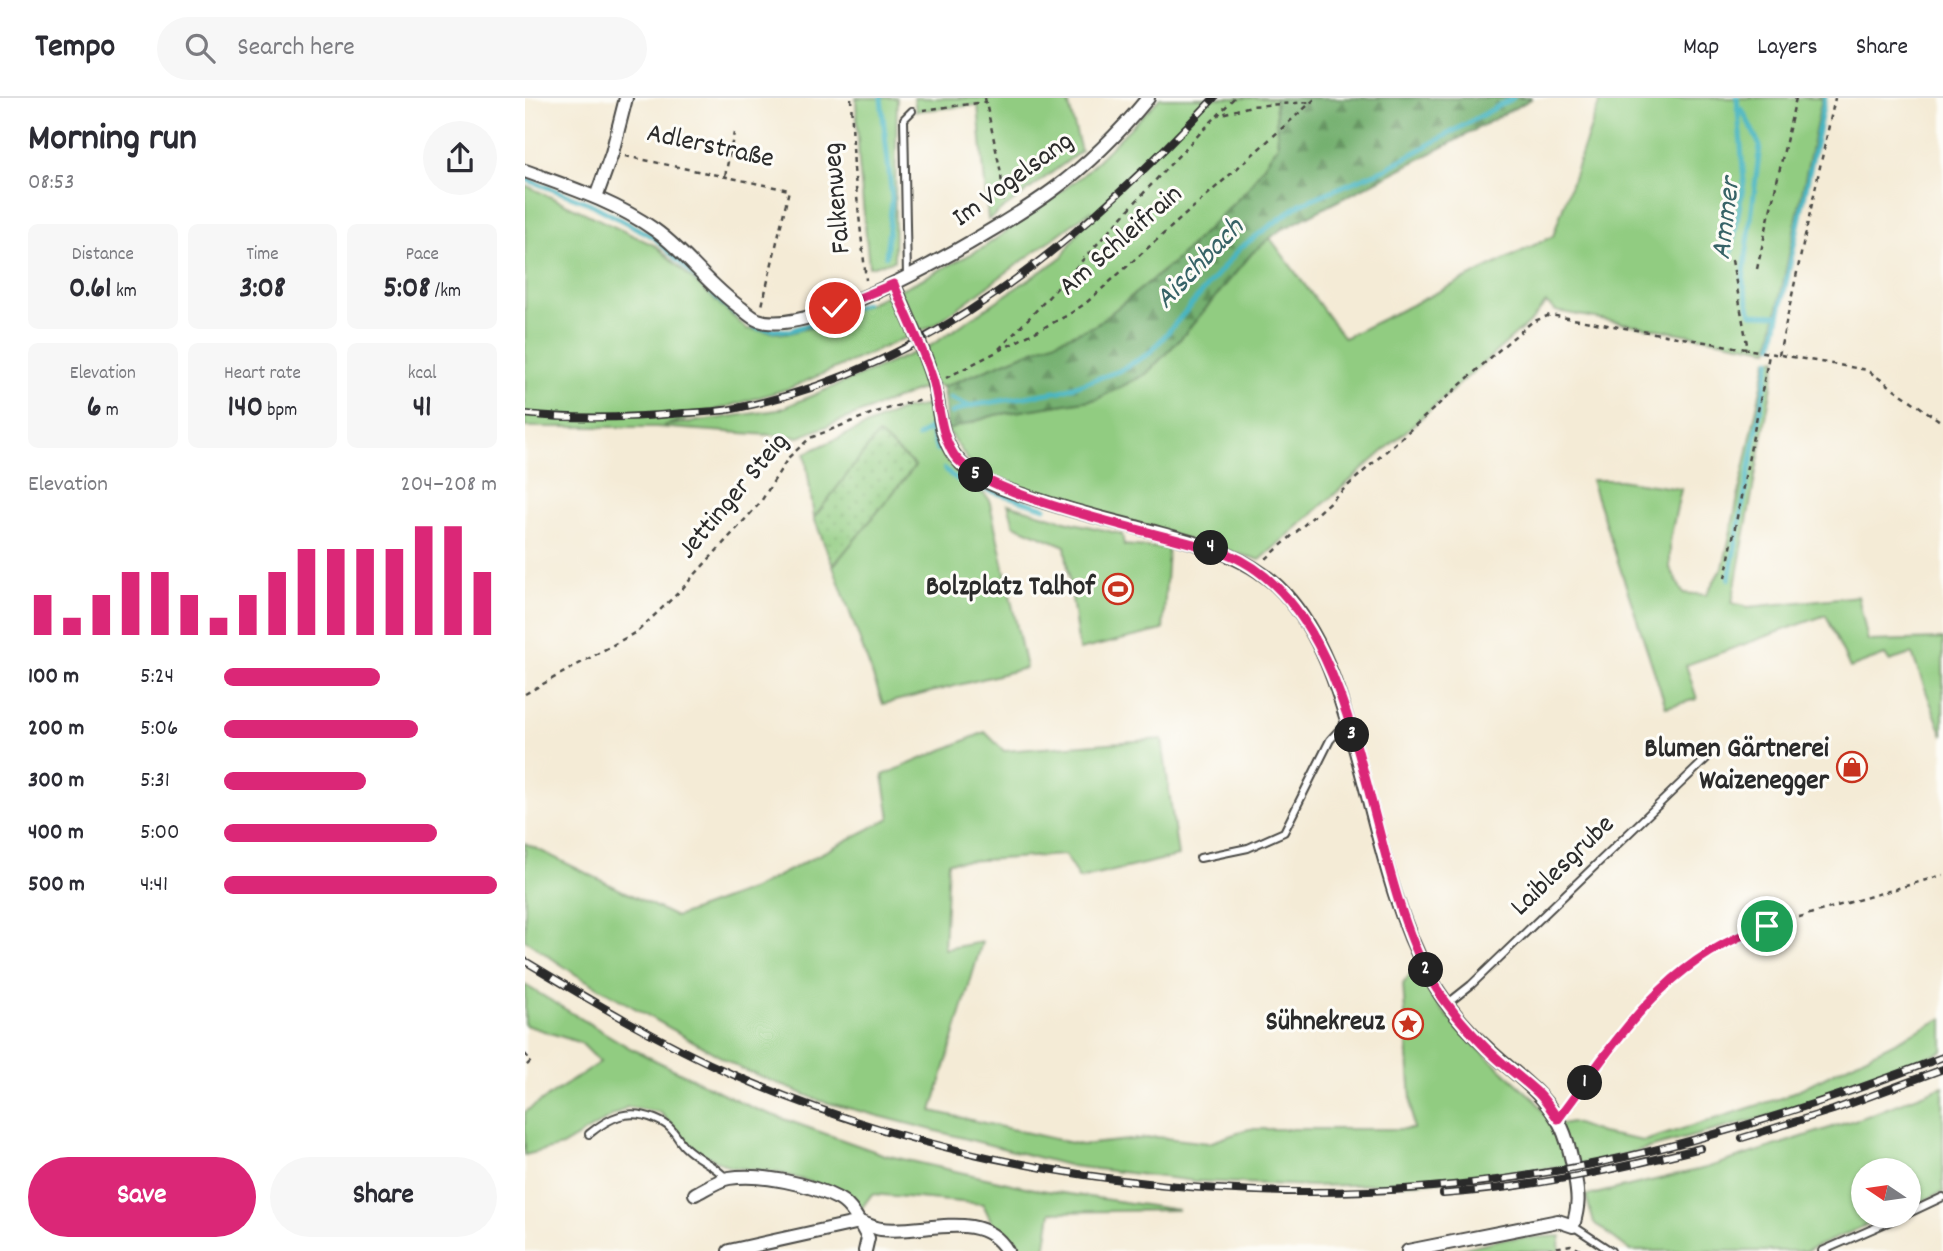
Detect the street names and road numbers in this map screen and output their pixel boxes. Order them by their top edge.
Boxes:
street label: Adlerstraße [643,115,777,181]
street label: Im Vogelsang [945,123,1083,239]
street label: Falkenweg [814,141,864,255]
street label: Am Schleifrain [1051,177,1193,307]
street label: Jettinger Steig [670,425,800,569]
street label: Laiblesgrube [1503,807,1625,927]

